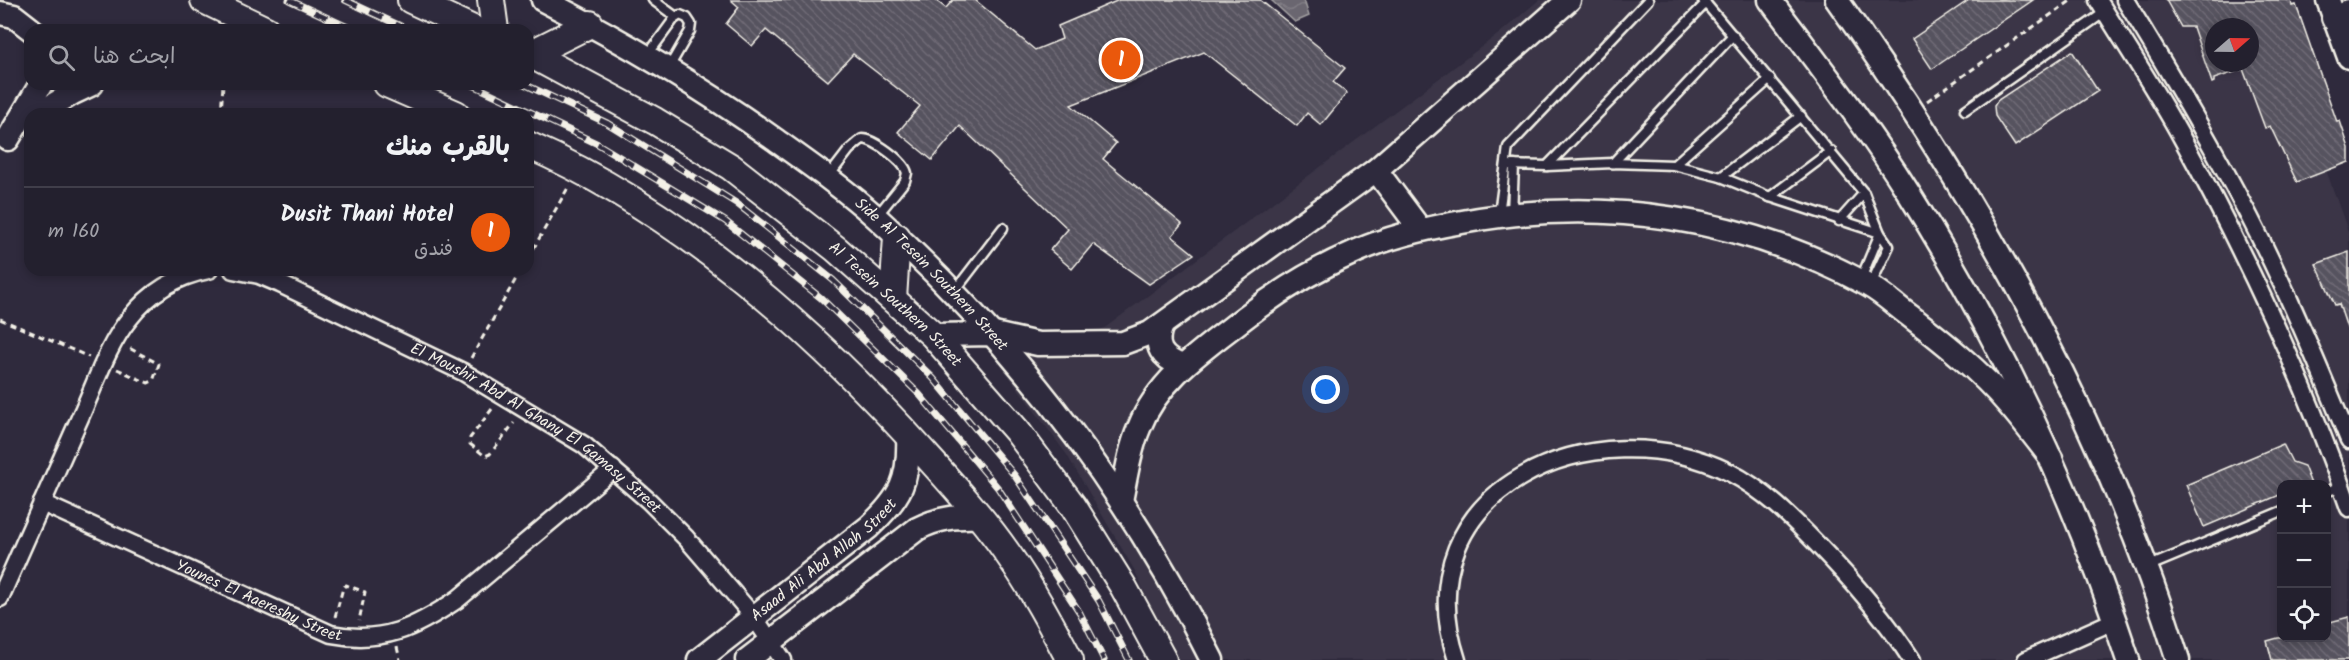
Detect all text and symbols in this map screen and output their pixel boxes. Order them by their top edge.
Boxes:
north arrow [2205,18,2259,72]
search box [24,24,534,90]
pin: 1 [1102,38,1140,82]
text: ابحث هنا [93,40,175,75]
icon: search [45,41,78,74]
text: بالقرب منك [386,127,510,169]
street label: Side Al Tesein Southern Street [850,195,1012,357]
text: Dusit Thani Hotel [280,198,453,233]
text: 160 m [48,216,99,248]
text: 1 [487,216,494,248]
text: فندق [414,234,453,266]
street label: Al Tesein Southern Street [825,238,965,372]
street label: El Moushir Abd Al Ghany El Gamasy Street [406,336,668,520]
your location [1311,375,1340,404]
map controls [2277,480,2331,642]
button: + [2277,480,2331,534]
street label: Asaad Ali Abd Allah Street [745,492,904,628]
button: − [2277,534,2331,588]
street label: Younes El Aaereshy Street [172,553,344,648]
button: locate [2277,588,2331,642]

